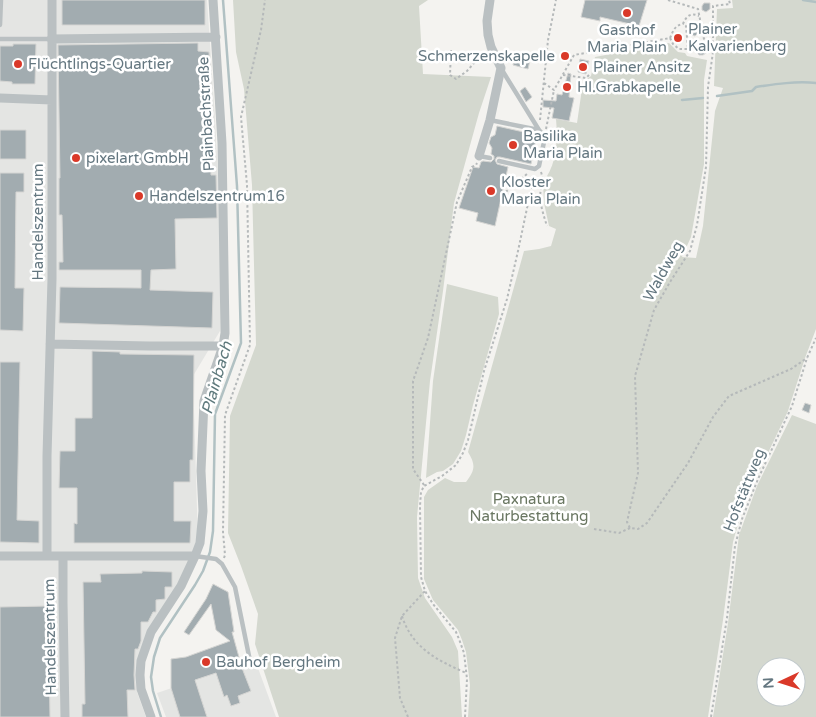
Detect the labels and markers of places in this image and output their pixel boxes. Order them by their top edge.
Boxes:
marker: Gasthof Maria Plain [621,7,633,19]
place label: Plainer Kalvarienberg [688,20,787,55]
place label: Gasthof Maria Plain [587,21,667,56]
marker: Plainer Kalvarienberg [672,32,684,44]
place label: Schmerzenskapelle [418,47,555,65]
marker: Schmerzenskapelle [559,50,571,62]
place label: Flüchtlings-Quartier [28,55,171,73]
marker: Flüchtlings-Quartier [12,58,24,70]
place label: Plainer Ansitz [593,58,691,76]
marker: Plainer Ansitz [577,61,589,73]
place label: Hl.Grabkapelle [577,78,681,96]
marker: Hl.Grabkapelle [561,81,573,93]
place label: Basilika Maria Plain [523,127,603,162]
marker: Basilika Maria Plain [507,139,519,151]
place label: pixelart GmbH [86,149,189,167]
marker: pixelart GmbH [70,152,82,164]
place label: Kloster Maria Plain [501,173,581,208]
marker: Kloster Maria Plain [485,185,497,197]
place label: Handelszentrum16 [149,187,285,205]
marker: Handelszentrum16 [133,190,145,202]
place label: Bauhof Bergheim [216,653,341,671]
marker: Bauhof Bergheim [200,656,212,668]

